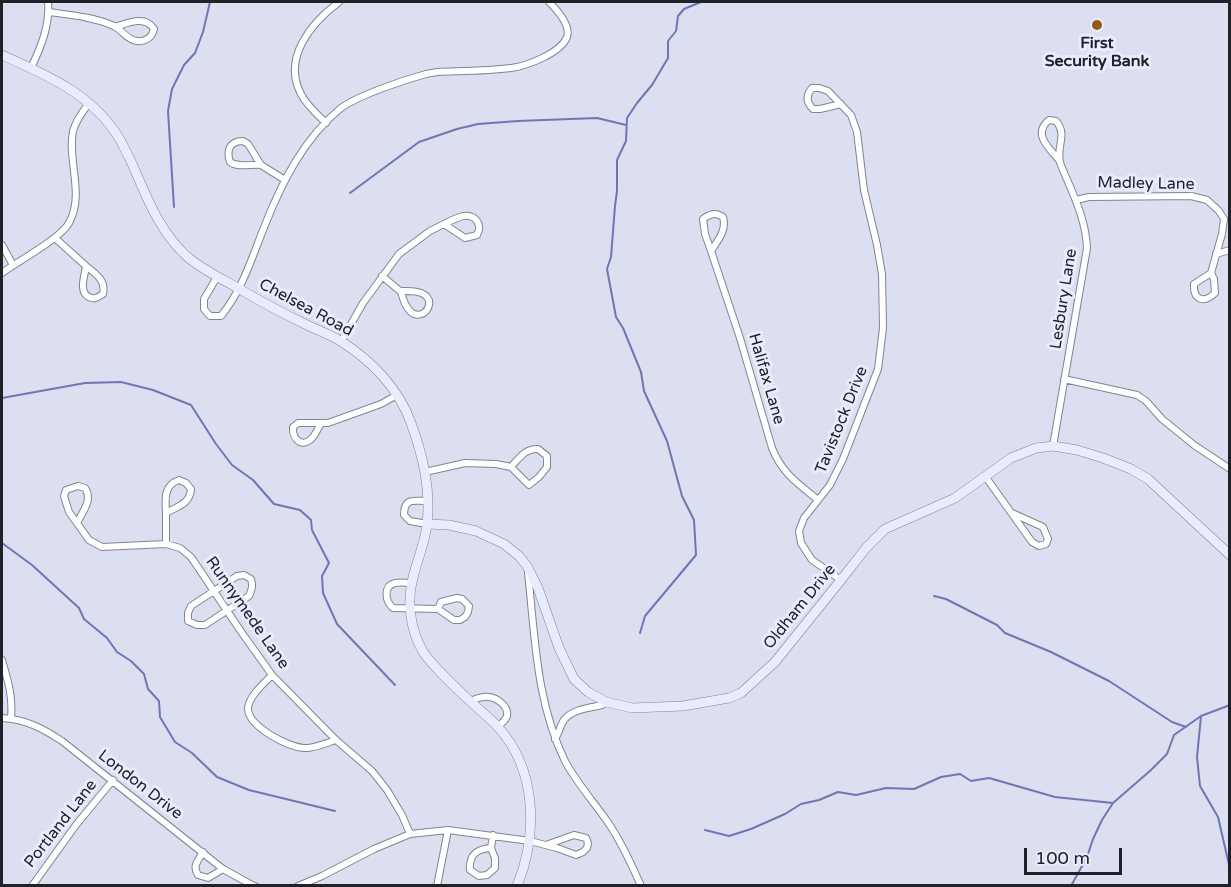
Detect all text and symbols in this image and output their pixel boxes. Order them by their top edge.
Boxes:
marker: First Security Bank [1090,18,1104,32]
place label: First Security Bank [1045,34,1149,72]
street label: Madley Lane [1097,174,1195,194]
street label: Lesbury Lane [1047,247,1081,351]
street label: Chelsea Road [256,275,356,341]
street label: Halifax Lane [744,331,788,427]
street label: Tavistock Drive [812,364,872,476]
street label: Runnymede Lane [201,553,293,673]
street label: Oldham Drive [760,561,840,653]
street label: London Drive [94,746,186,824]
street label: Portland Lane [21,776,101,872]
scale bar [1027,836,1124,874]
text: 100 m [1035,847,1090,869]

